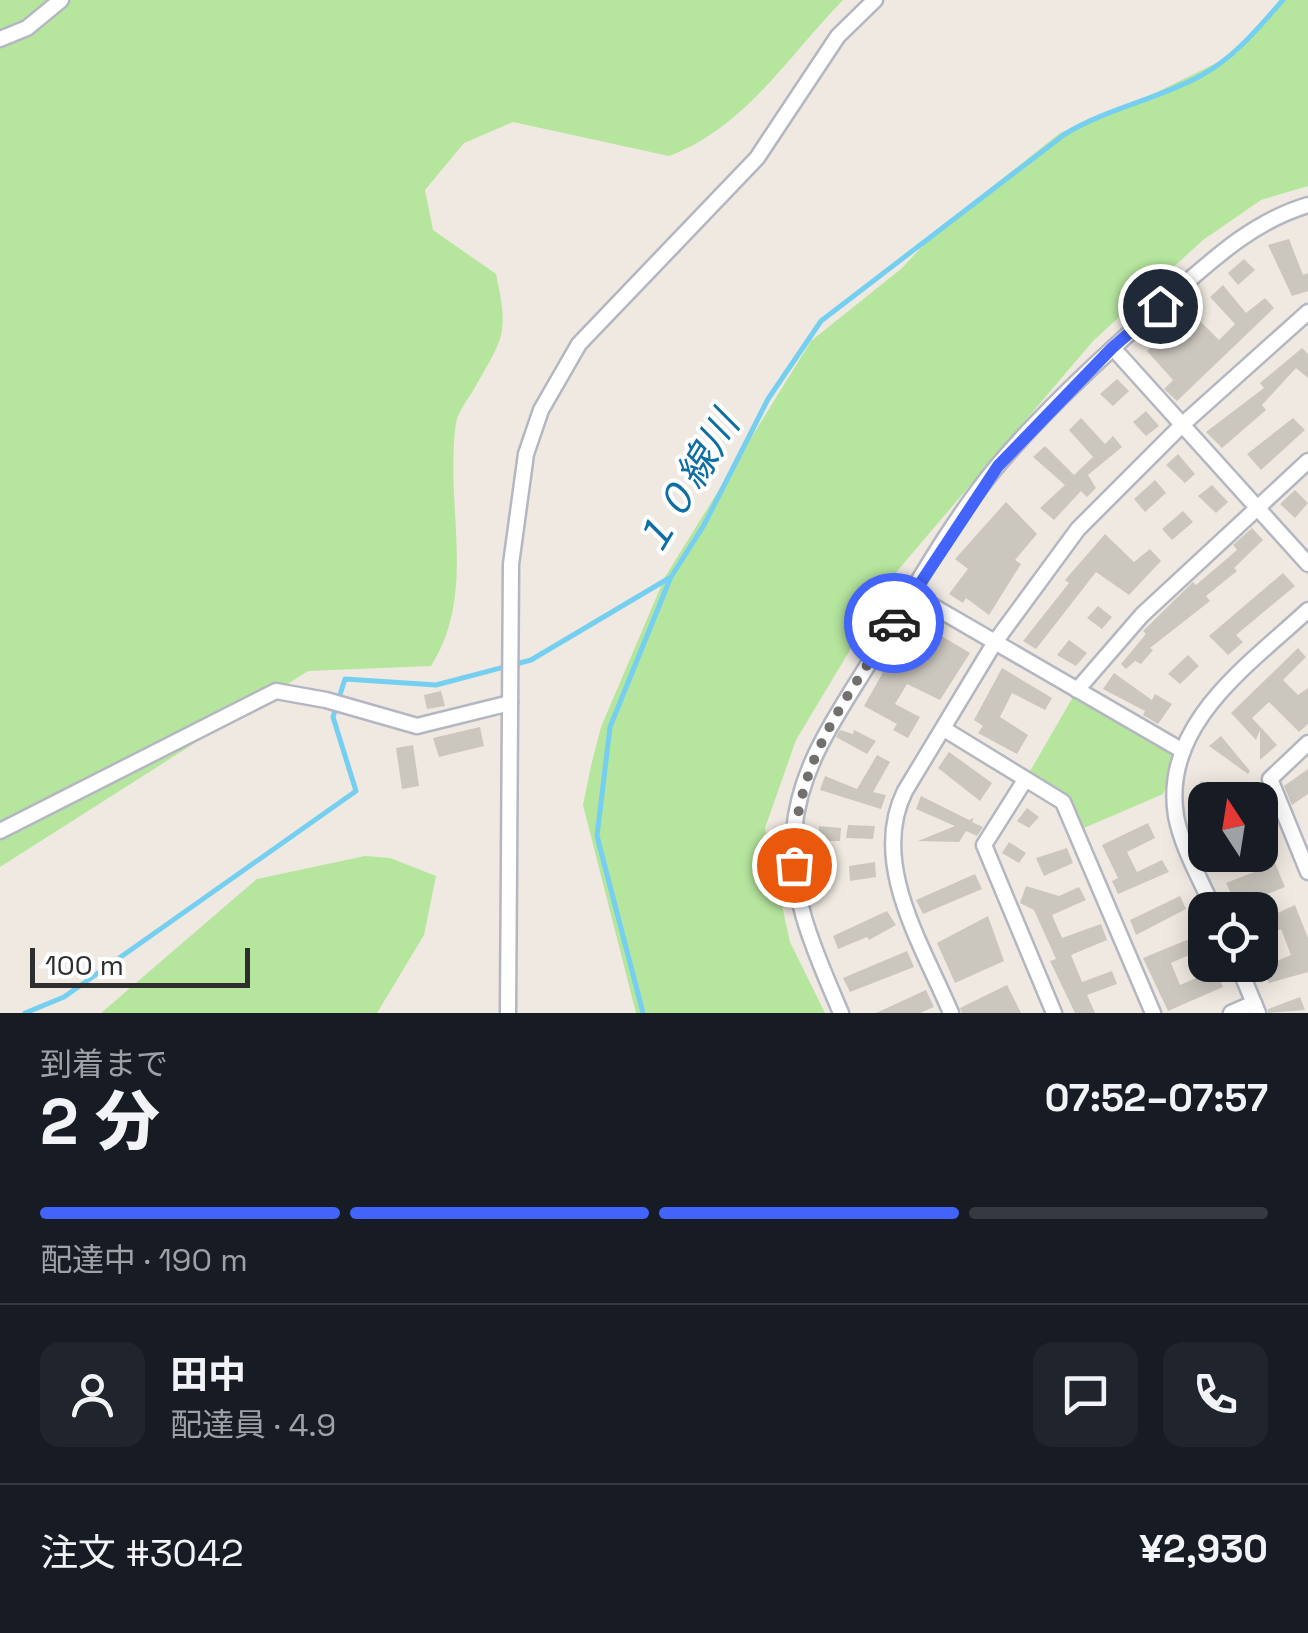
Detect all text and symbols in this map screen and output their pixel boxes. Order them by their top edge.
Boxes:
pin [1118,264,1203,349]
icon: home [1133,279,1188,334]
water label: １０線川 [624,399,753,566]
courier [844,573,944,673]
icon: car [867,596,922,651]
north arrow [1188,782,1278,872]
map controls [1188,782,1278,982]
pin [752,823,837,908]
icon: bag [767,838,822,893]
button: locate [1188,892,1278,982]
scale bar [30,943,250,988]
text: 100 m [45,947,124,983]
text: 到着まで [40,1044,168,1084]
text: 07:52–07:57 [1045,1074,1268,1122]
text: 2 分 [40,1080,160,1163]
text: 配達中 · 190 m [40,1240,248,1280]
button: person [40,1342,145,1447]
button: chat [1033,1342,1138,1447]
button: phone [1163,1342,1268,1447]
text: 田中 [170,1351,246,1399]
text: 配達員 · 4.9 [170,1405,336,1445]
text: ¥2,930 [1140,1525,1268,1573]
text: 注文 #3042 [40,1529,244,1577]

